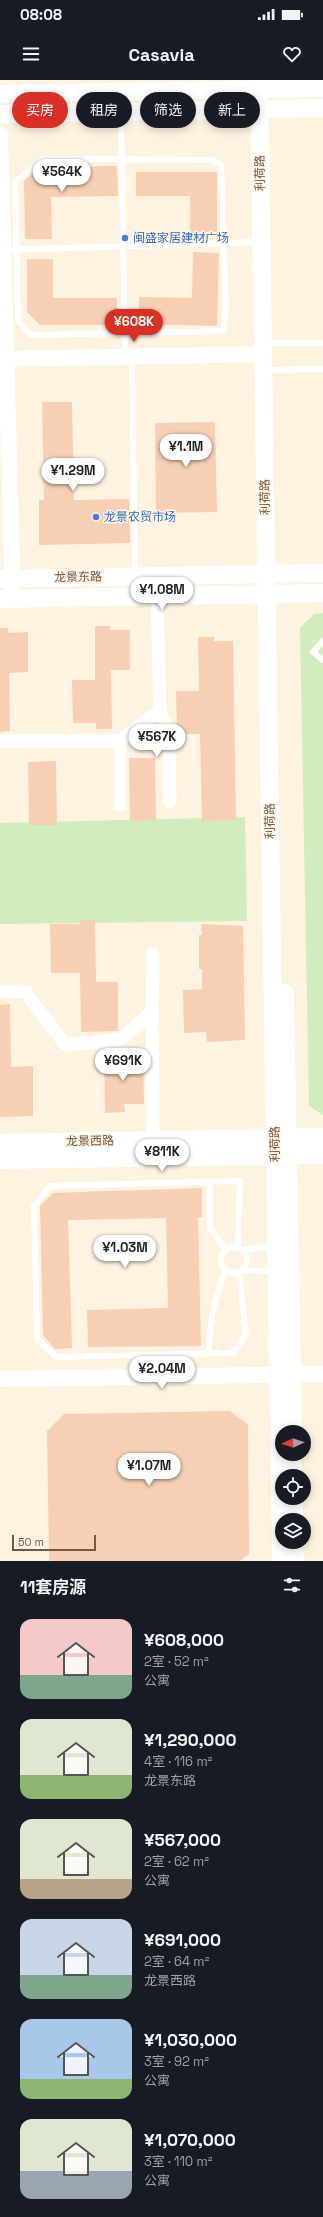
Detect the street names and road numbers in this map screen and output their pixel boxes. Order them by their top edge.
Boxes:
street label: 利荷路 [252,155,268,191]
street label: 利荷路 [257,479,273,515]
street label: 龙景东路 [54,569,102,585]
street label: 利荷路 [262,803,278,839]
street label: 利荷路 [267,1126,283,1162]
street label: 龙景西路 [66,1133,114,1149]

